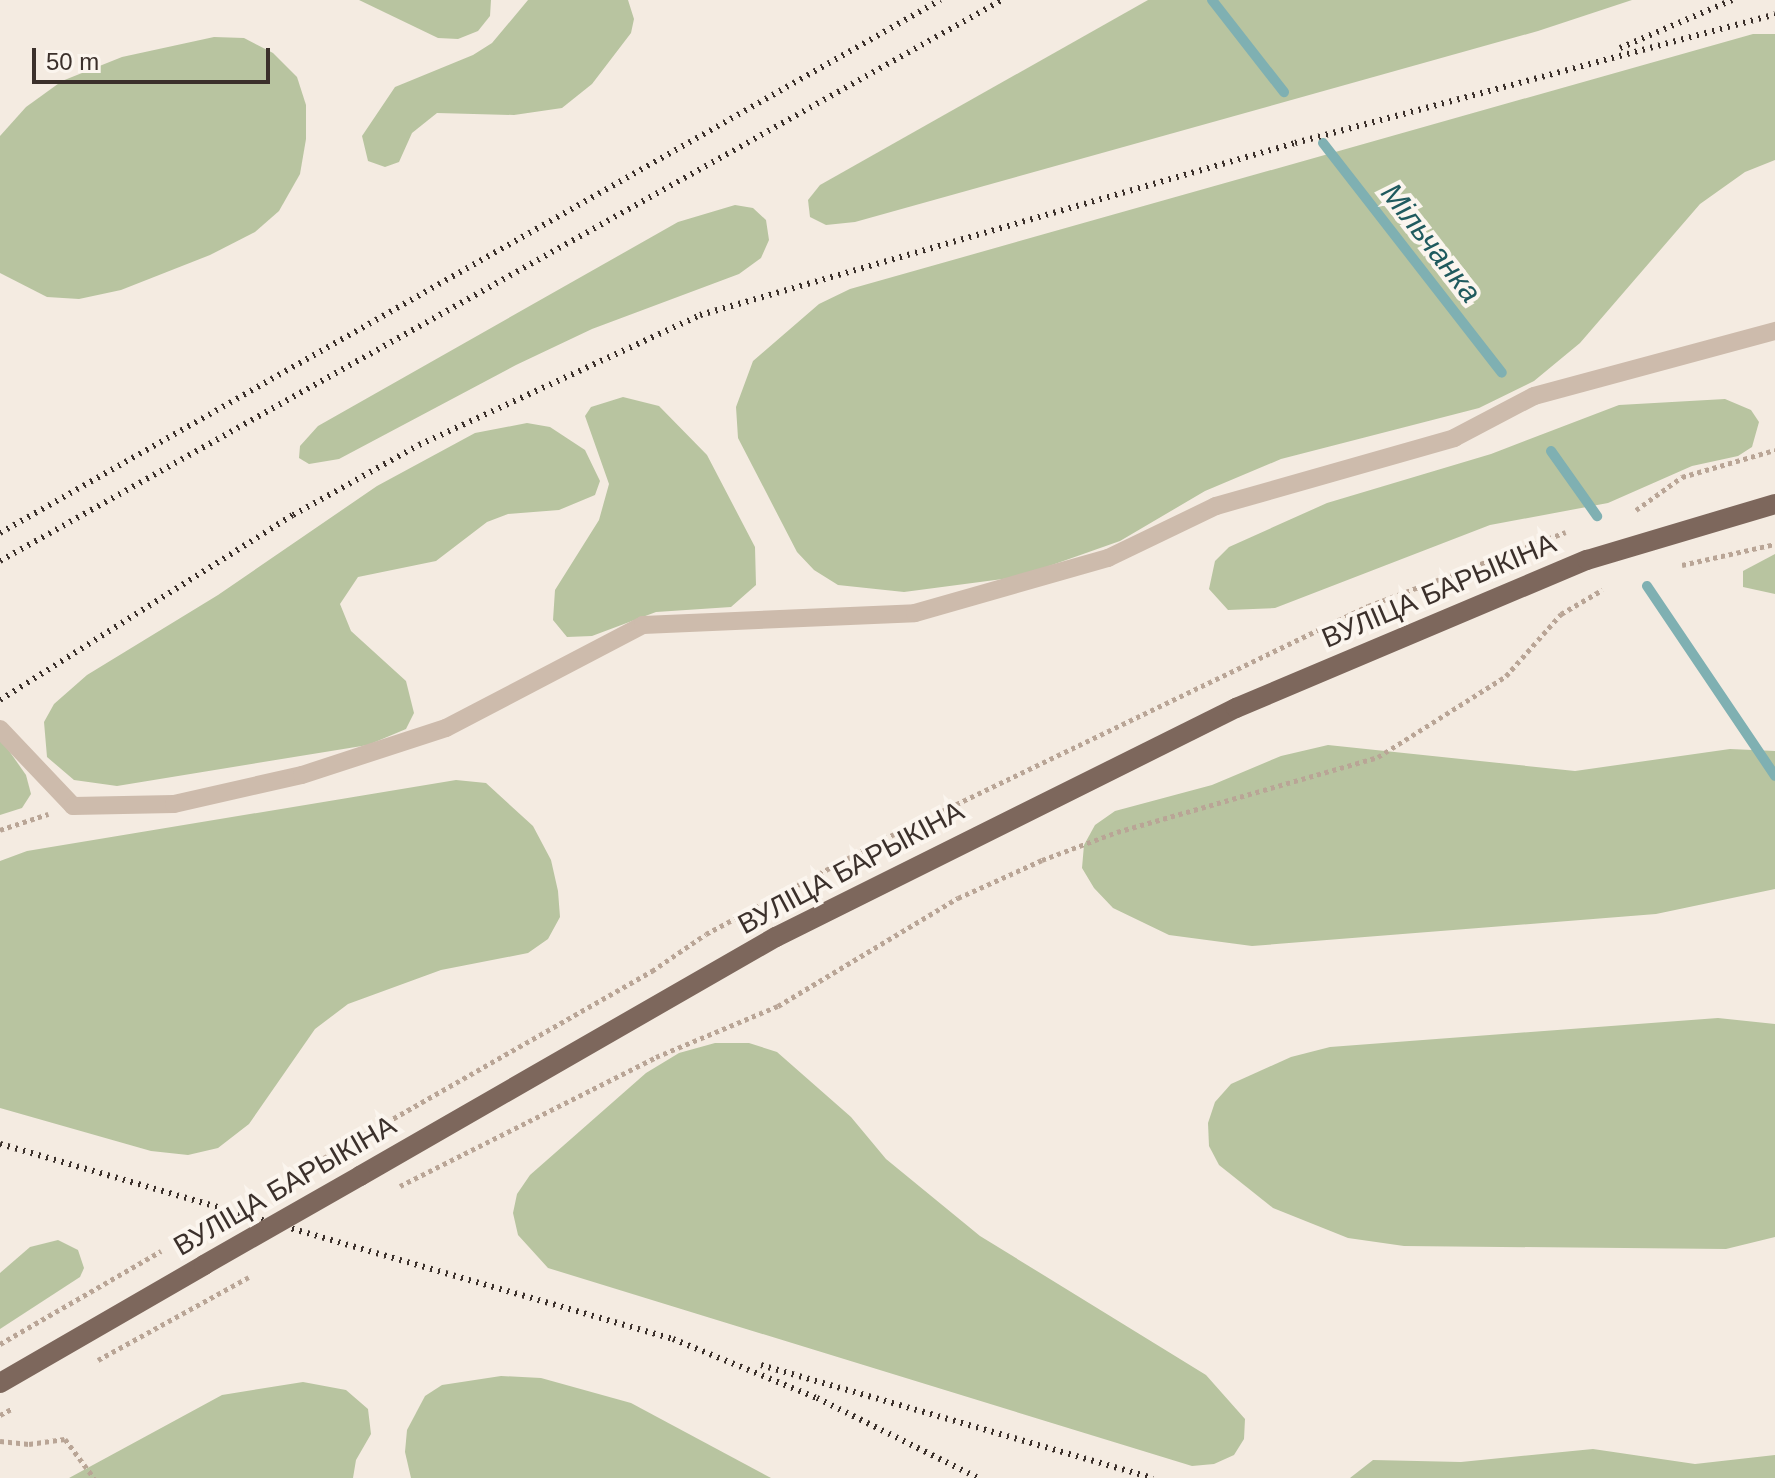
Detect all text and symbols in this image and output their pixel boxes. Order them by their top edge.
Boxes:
scale bar [36,32,274,82]
text: 50 m [46,48,99,75]
water label: Мільчанка [1373,176,1489,310]
street label: ВУЛІЦА БАРЫКІНА [1317,527,1561,655]
street label: ВУЛІЦА БАРЫКІНА [732,794,970,942]
street label: ВУЛІЦА БАРЫКІНА [168,1109,402,1263]

